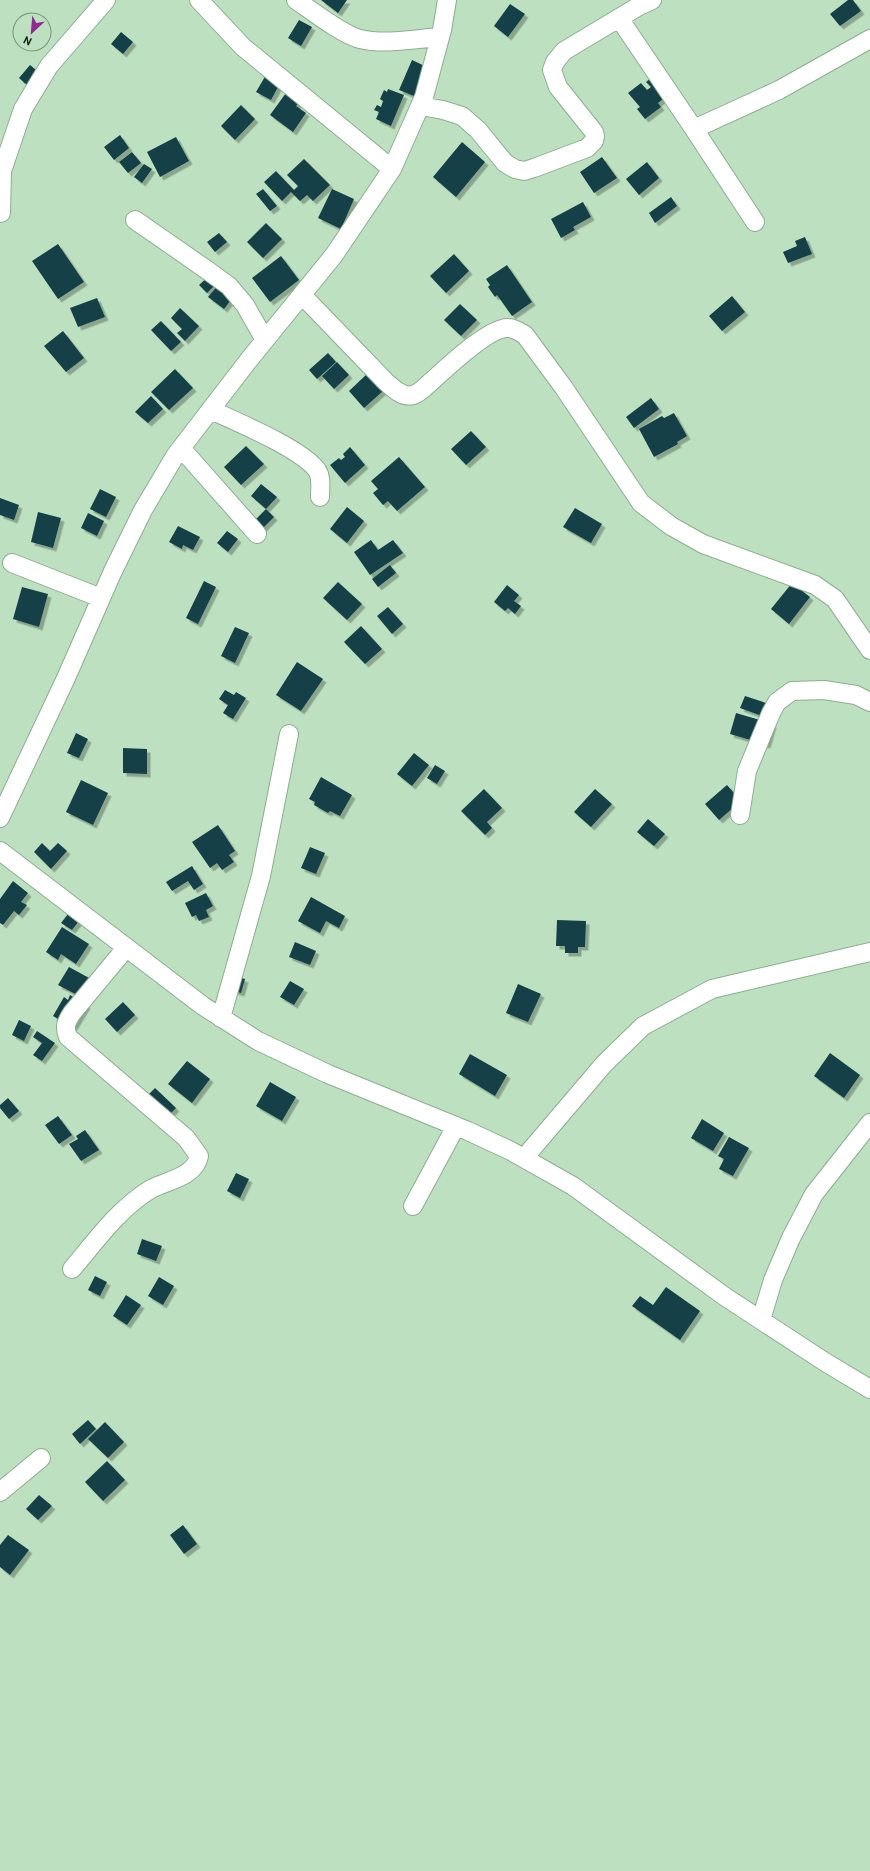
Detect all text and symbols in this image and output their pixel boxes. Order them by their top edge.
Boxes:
north arrow [12,12,52,52]
text: N [21,33,34,49]

